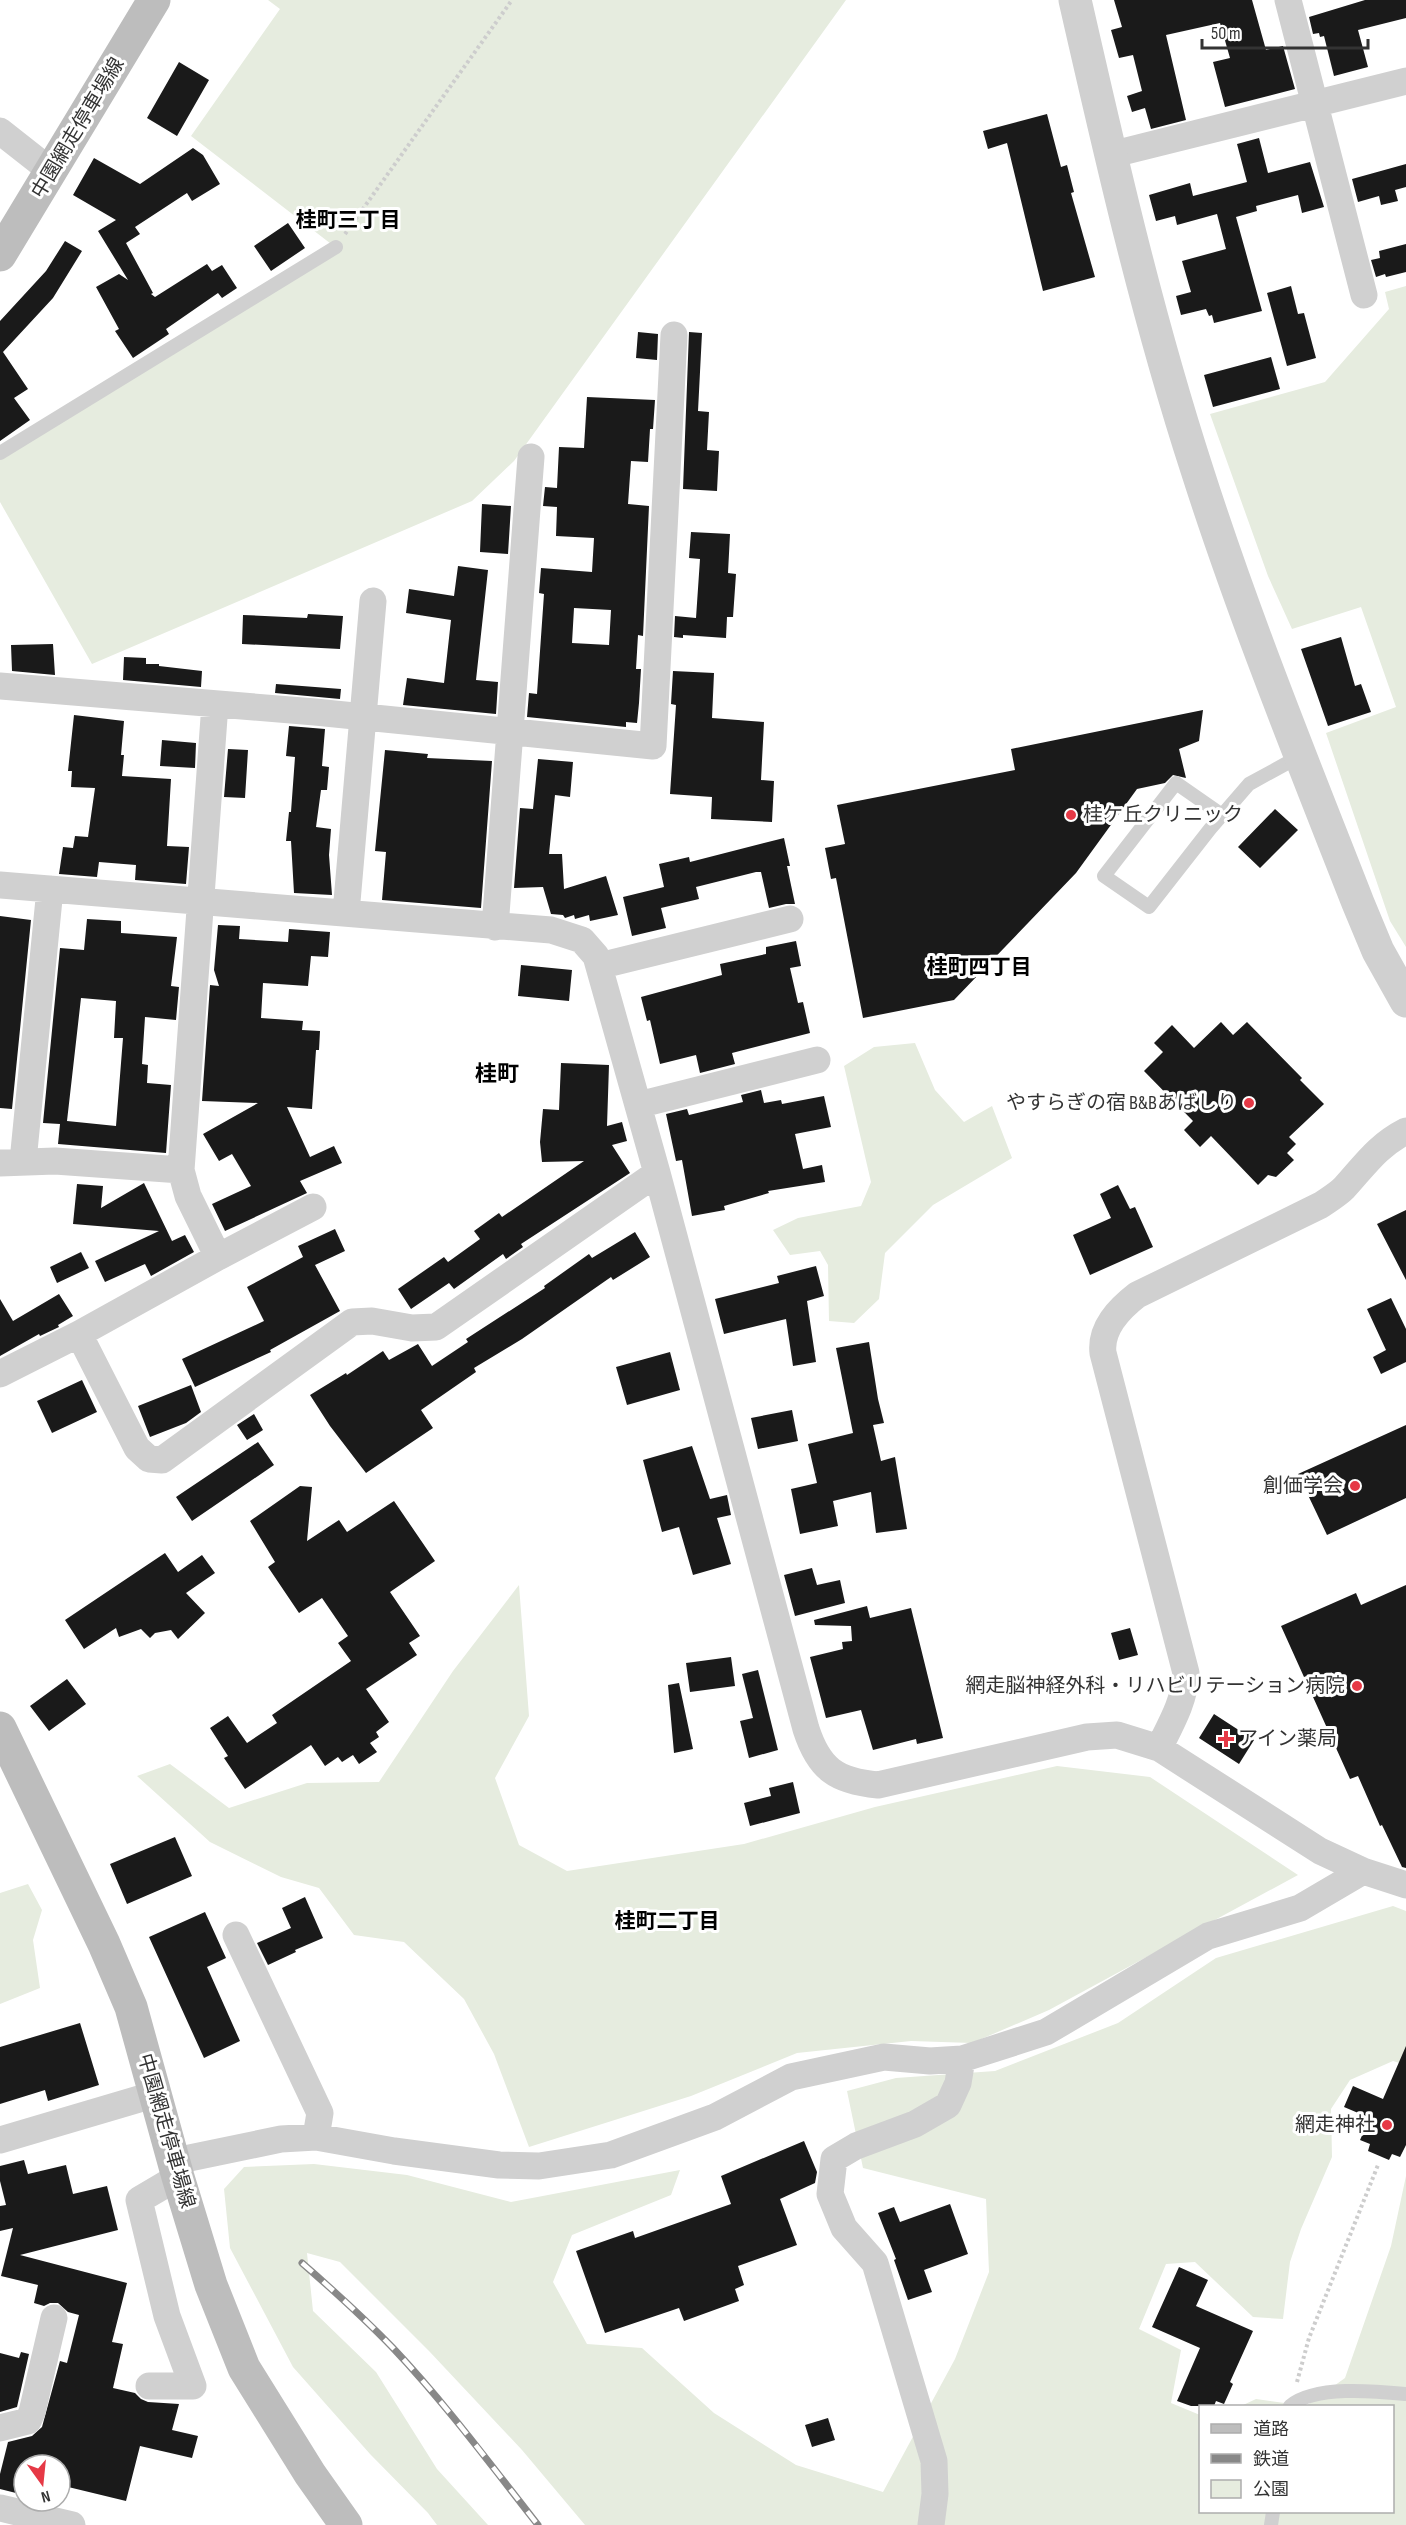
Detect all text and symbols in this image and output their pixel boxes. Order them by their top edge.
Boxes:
scale bar [1202,12,1368,50]
text: 50 m [1211,23,1241,44]
street label: 中園網走停車場線 [27,53,129,203]
district label: 桂町三丁目 [296,208,401,233]
place label: 桂ケ丘クリニック [1083,803,1243,827]
marker: 桂ケ丘クリニック [1064,808,1078,822]
district label: 桂町四丁目 [927,955,1032,980]
district label: 桂町 [475,1061,519,1088]
place label: やすらぎの宿 B&Bあばしり [1006,1091,1237,1115]
marker: やすらぎの宿 B&Bあばしり [1242,1096,1256,1110]
place label: 創価学会 [1263,1474,1343,1498]
marker: 創価学会 [1348,1479,1362,1493]
place label: 網走脳神経外科・リハビリテーション病院 [965,1674,1345,1698]
marker: 網走脳神経外科・リハビリテーション病院 [1350,1679,1364,1693]
place label: アイン薬局 [1238,1727,1337,1751]
marker: アイン薬局 [1219,1732,1233,1746]
district label: 桂町二丁目 [615,1909,720,1934]
street label: 中園網走停車場線 [132,2051,200,2211]
place label: 網走神社 [1295,2113,1375,2137]
marker: 網走神社 [1380,2118,1394,2132]
legend [1199,2405,1394,2513]
text: 道路 [1253,2419,1289,2440]
text: 鉄道 [1253,2449,1289,2470]
north arrow [12,2453,72,2513]
text: 公園 [1253,2479,1289,2500]
text: N [39,2486,52,2506]

